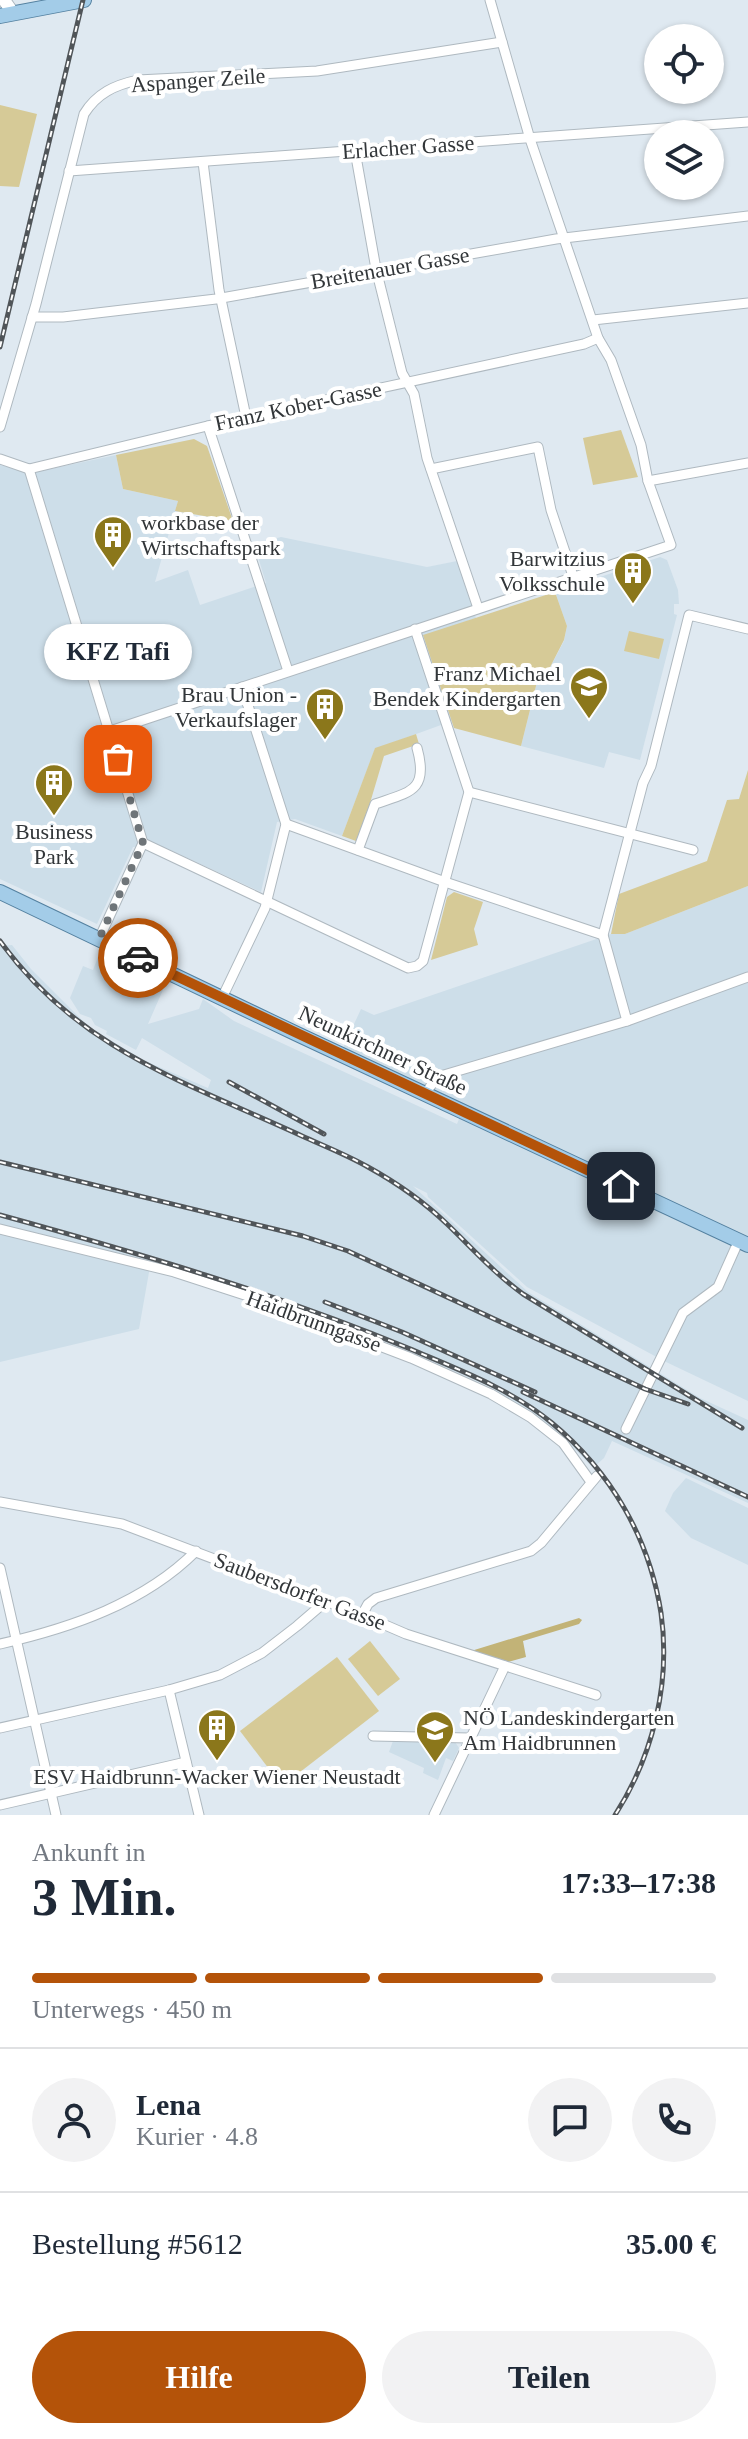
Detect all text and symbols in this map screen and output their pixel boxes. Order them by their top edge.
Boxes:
map controls [644,24,724,200]
button: locate [644,24,724,104]
street label: Aspanger Zeile [130,63,266,97]
button: layers [644,120,724,200]
street label: Erlacher Gasse [341,130,475,164]
street label: Breitenauer Gasse [309,242,471,294]
street label: Franz Kober-Gasse [212,376,384,436]
place label: workbase der Wirtschaftspark [141,510,281,560]
building icon: workbase der Wirtschaftspark [92,514,134,569]
place label: Barwitzius Volksschule [499,546,605,596]
building icon: Barwitzius Volksschule [612,550,654,605]
callout: KFZ Tafi [44,623,192,679]
text: KFZ Tafi [66,637,170,666]
place label: Franz Michael Bendek Kindergarten [373,661,561,711]
school or university icon: Franz Michael Bendek Kindergarten [568,665,610,720]
place label: Brau Union - Verkaufslager [175,682,298,732]
building icon: Brau Union - Verkaufslager [304,686,346,741]
pin [84,725,152,793]
icon: bag [96,737,140,781]
building icon: Business Park [33,762,75,817]
place label: Business Park [15,819,93,869]
courier [98,918,178,998]
icon: car [116,936,160,980]
street label: Neunkirchner Straße [295,1000,471,1100]
pin [587,1152,655,1220]
icon: home [599,1164,643,1208]
street label: Haidbrunngasse [243,1285,385,1357]
street label: Saubersdorfer Gasse [211,1547,389,1635]
place label: NÖ Landeskindergarten Am Haidbrunnen [463,1705,675,1755]
building icon: ESV Haidbrunn-Wacker Wiener Neustadt [196,1707,238,1762]
school or university icon: NÖ Landeskindergarten Am Haidbrunnen [414,1709,456,1764]
place label: ESV Haidbrunn-Wacker Wiener Neustadt [33,1764,401,1789]
text: Ankunft in [32,1838,145,1867]
text: 17:33–17:38 [561,1866,716,1899]
text: 3 Min. [32,1869,176,1926]
text: Unterwegs · 450 m [32,1995,232,2024]
button: person [32,2078,116,2162]
button: chat [528,2078,612,2162]
button: phone [632,2078,716,2162]
text: Lena [136,2088,201,2121]
text: Kurier · 4.8 [136,2122,258,2151]
text: Bestellung #5612 [32,2227,243,2260]
text: 35.00 € [626,2227,716,2260]
button: Hilfe [32,2331,366,2423]
button: Teilen [382,2331,716,2423]

